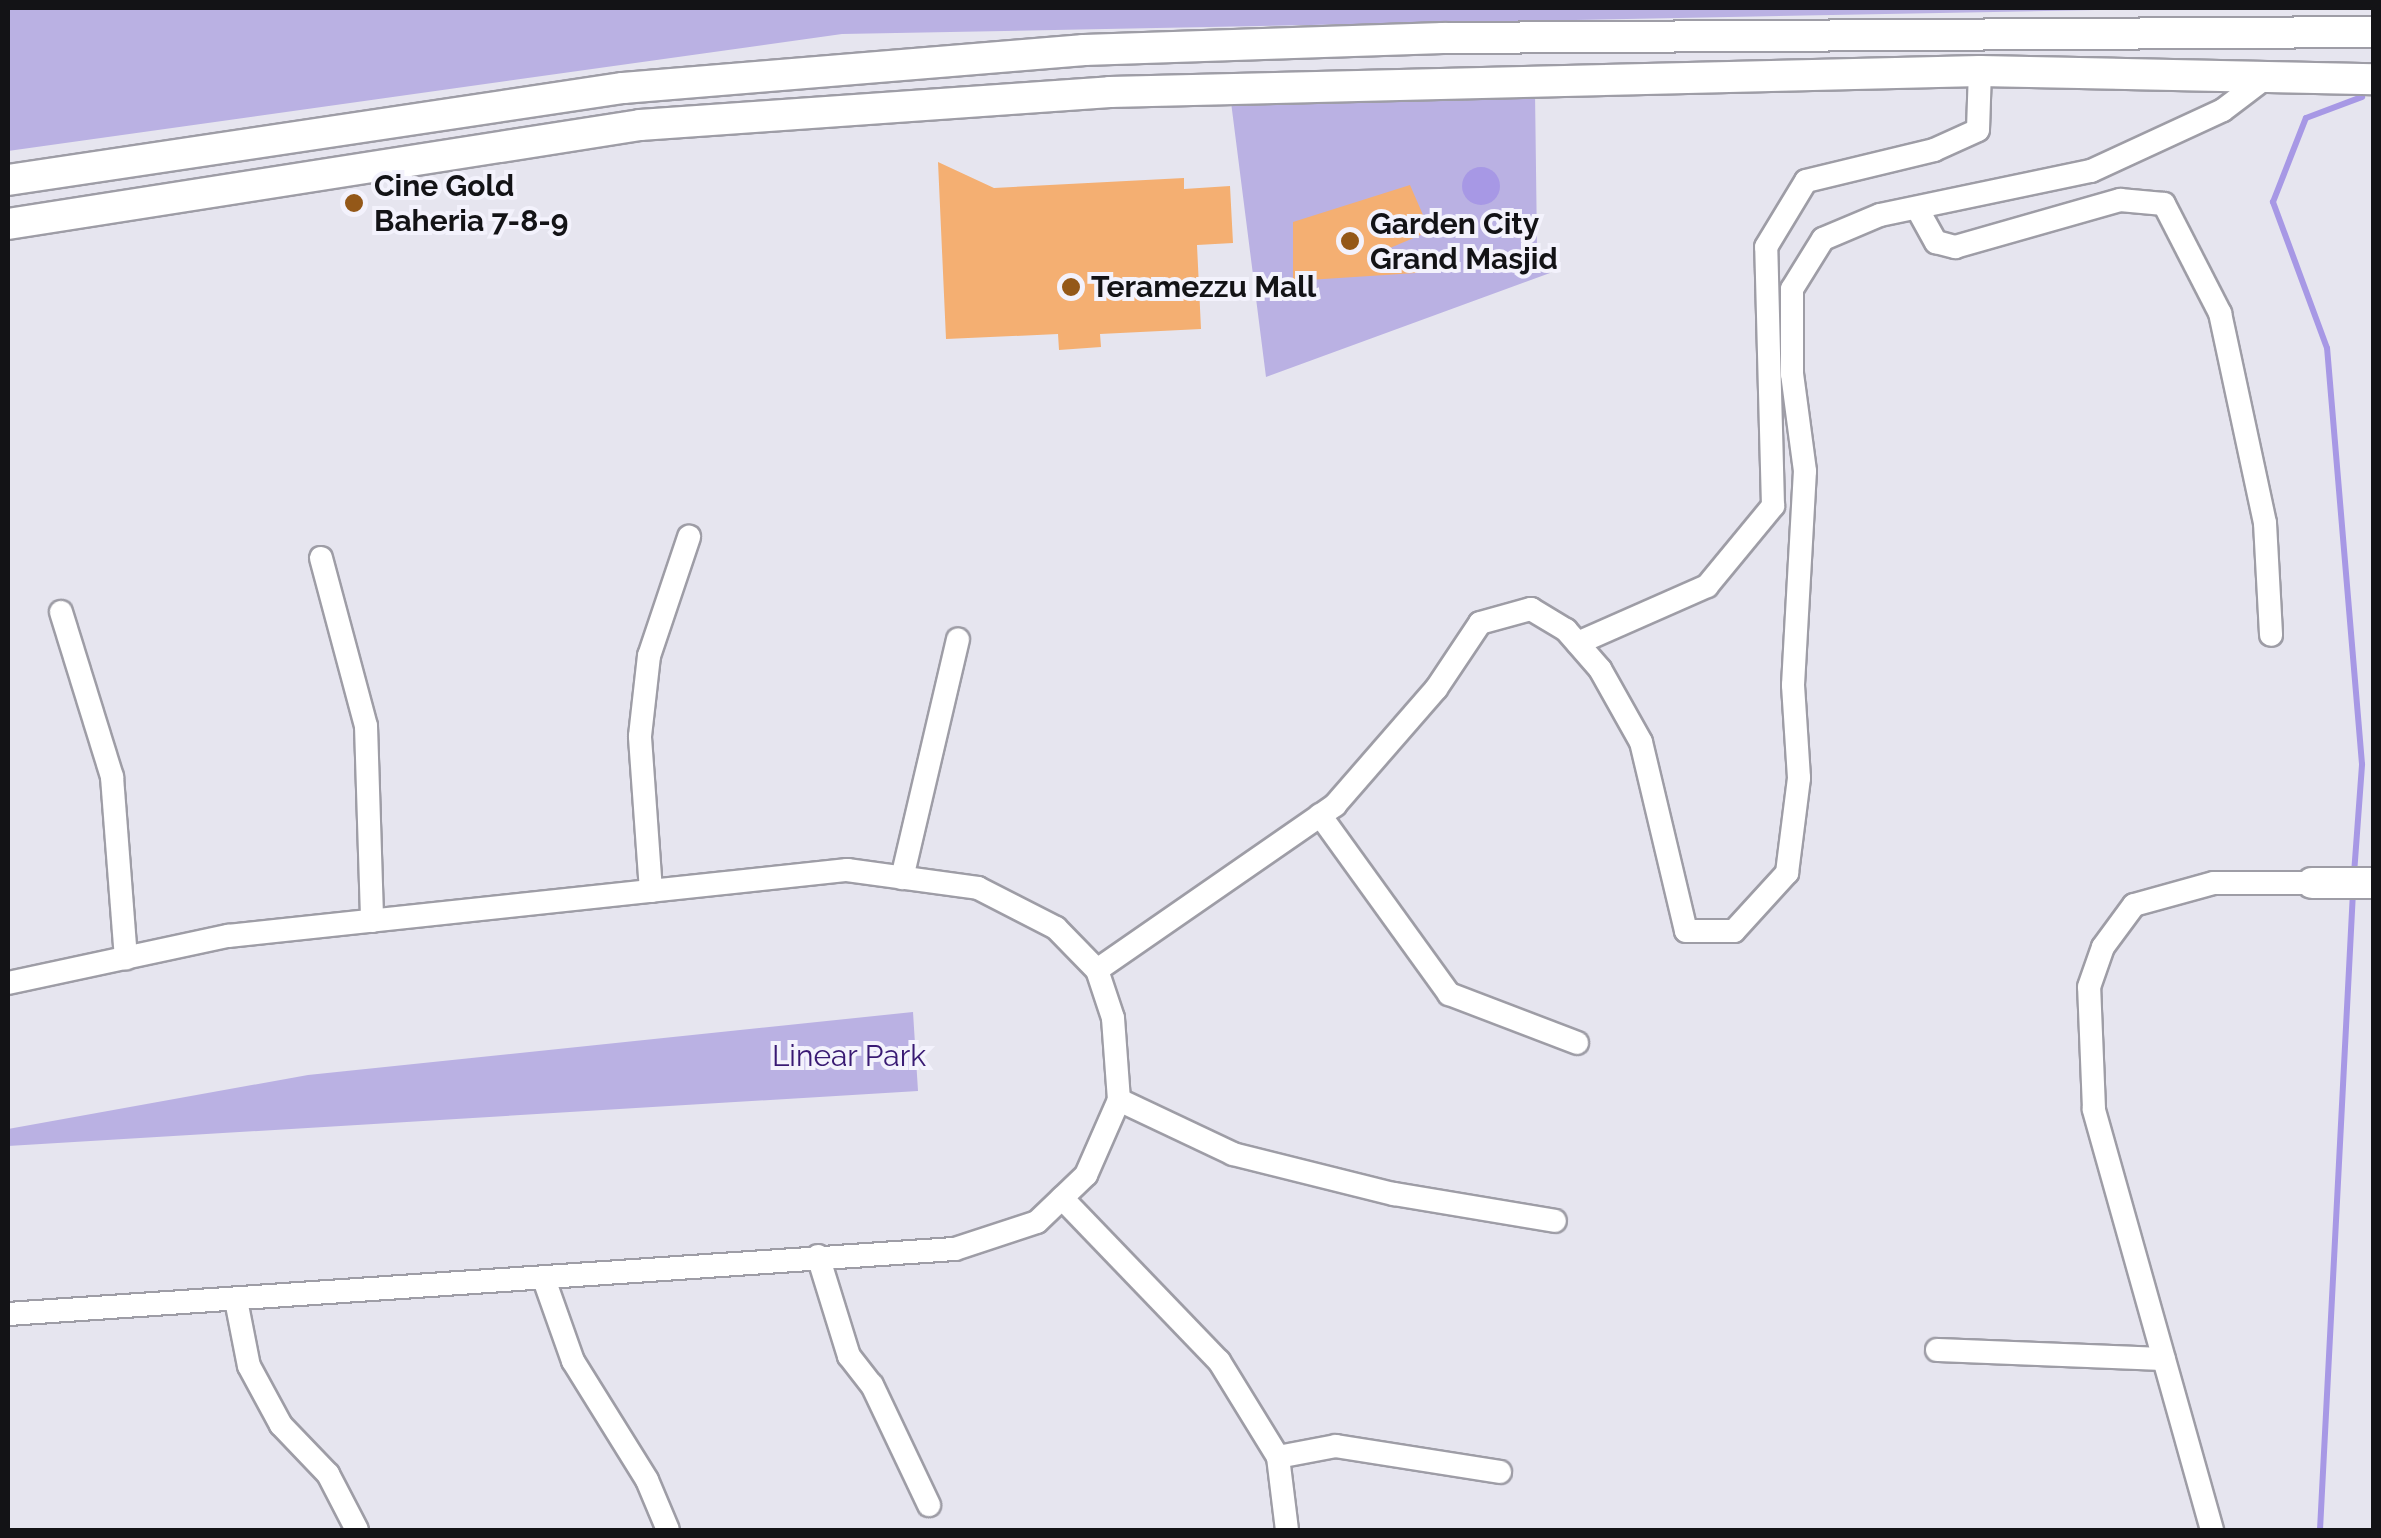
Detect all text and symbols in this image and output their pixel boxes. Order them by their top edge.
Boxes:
place label: Cine Gold Baheria 7-8-9 [374,168,568,238]
marker: Cine Gold Baheria 7-8-9 [343,192,365,214]
place label: Garden City Grand Masjid [1370,206,1558,276]
marker: Garden City Grand Masjid [1339,230,1361,252]
place label: Teramezzu Mall [1091,269,1316,305]
marker: Teramezzu Mall [1060,276,1082,298]
park label: Linear Park [772,1038,926,1074]

